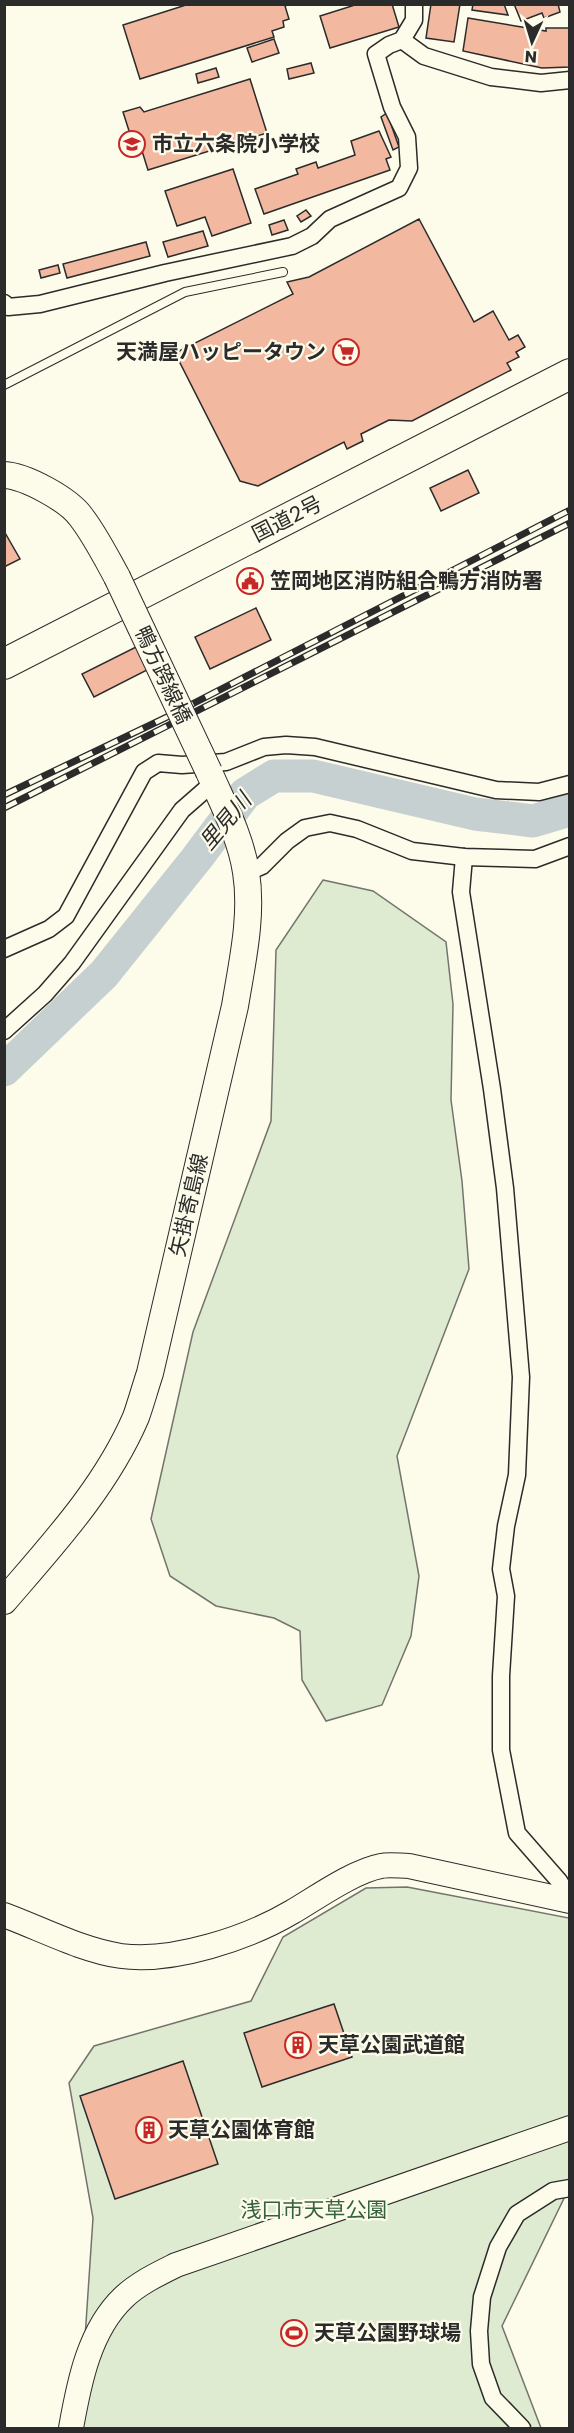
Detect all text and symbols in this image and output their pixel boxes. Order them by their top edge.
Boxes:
north arrow [502,12,562,72]
text: N [524,45,538,68]
school or university icon: 市立六条院小学校 [117,129,147,159]
place label: 市立六条院小学校 [152,129,320,158]
place label: 天満屋ハッピータウン [116,337,326,366]
supermarket icon: 天満屋ハッピータウン [331,337,361,367]
street label: 国道2号 [247,489,327,549]
public building icon: 笠岡地区消防組合鴨方消防署 [235,566,265,596]
place label: 笠岡地区消防組合鴨方消防署 [270,566,543,595]
street label: 鴨方跨線橋 [128,621,199,728]
water label: 里見川 [192,785,260,857]
street label: 矢掛寄島線 [163,1150,214,1259]
building icon: 天草公園武道館 [283,2030,313,2060]
place label: 天草公園武道館 [318,2030,465,2059]
building icon: 天草公園体育館 [134,2115,164,2145]
place label: 天草公園体育館 [168,2115,315,2144]
park label: 浅口市天草公園 [241,2195,388,2224]
sports icon: 天草公園野球場 [279,2318,309,2348]
place label: 天草公園野球場 [314,2318,461,2347]

